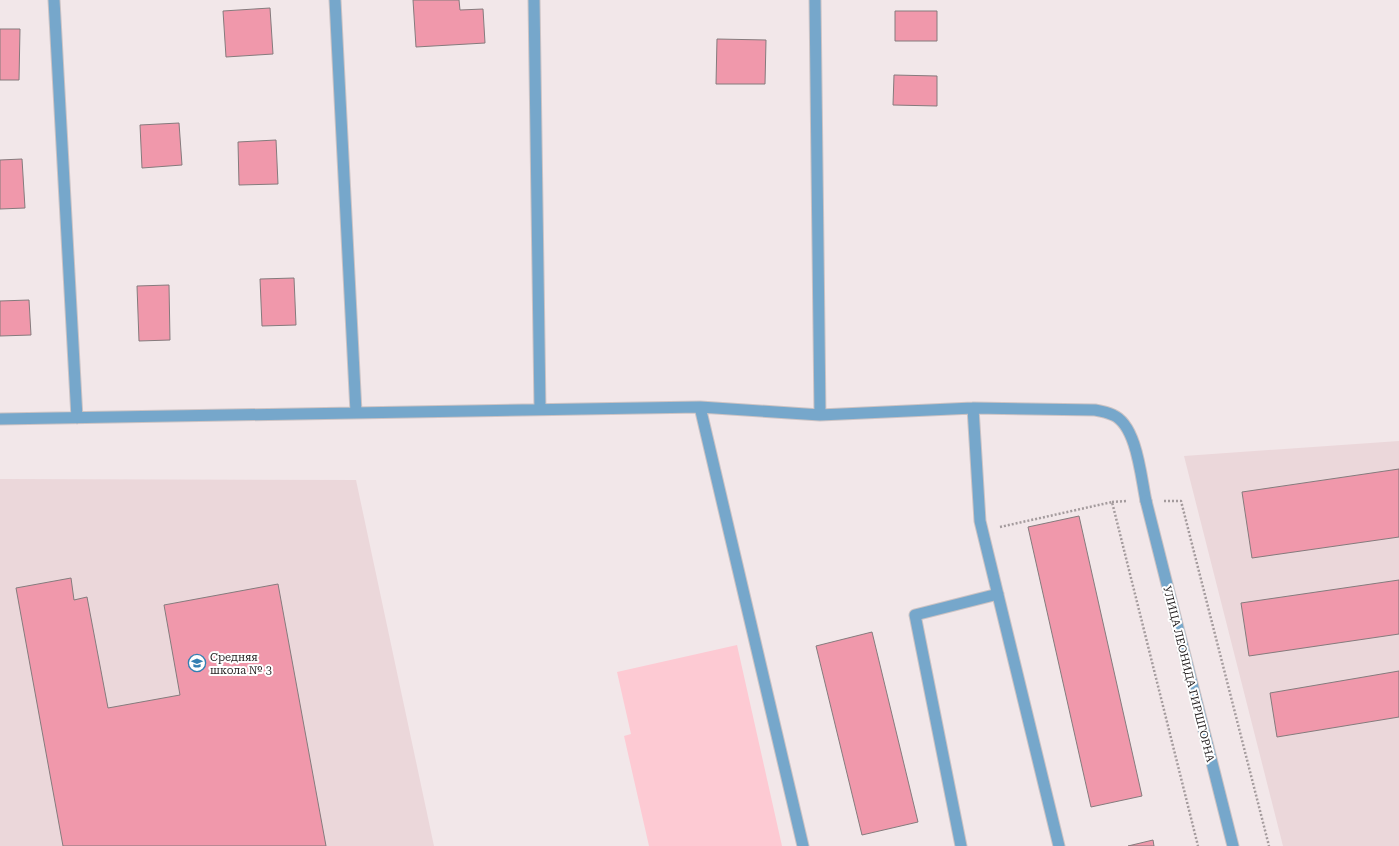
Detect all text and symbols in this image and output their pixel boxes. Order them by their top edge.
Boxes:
street label: УЛИЦА ЛЕОНИДА ГИРШГОРНА [1160,585,1217,764]
place label: Средняя школа № 3 [210,651,272,677]
school or university icon: Средняя школа № 3 [187,653,207,673]

